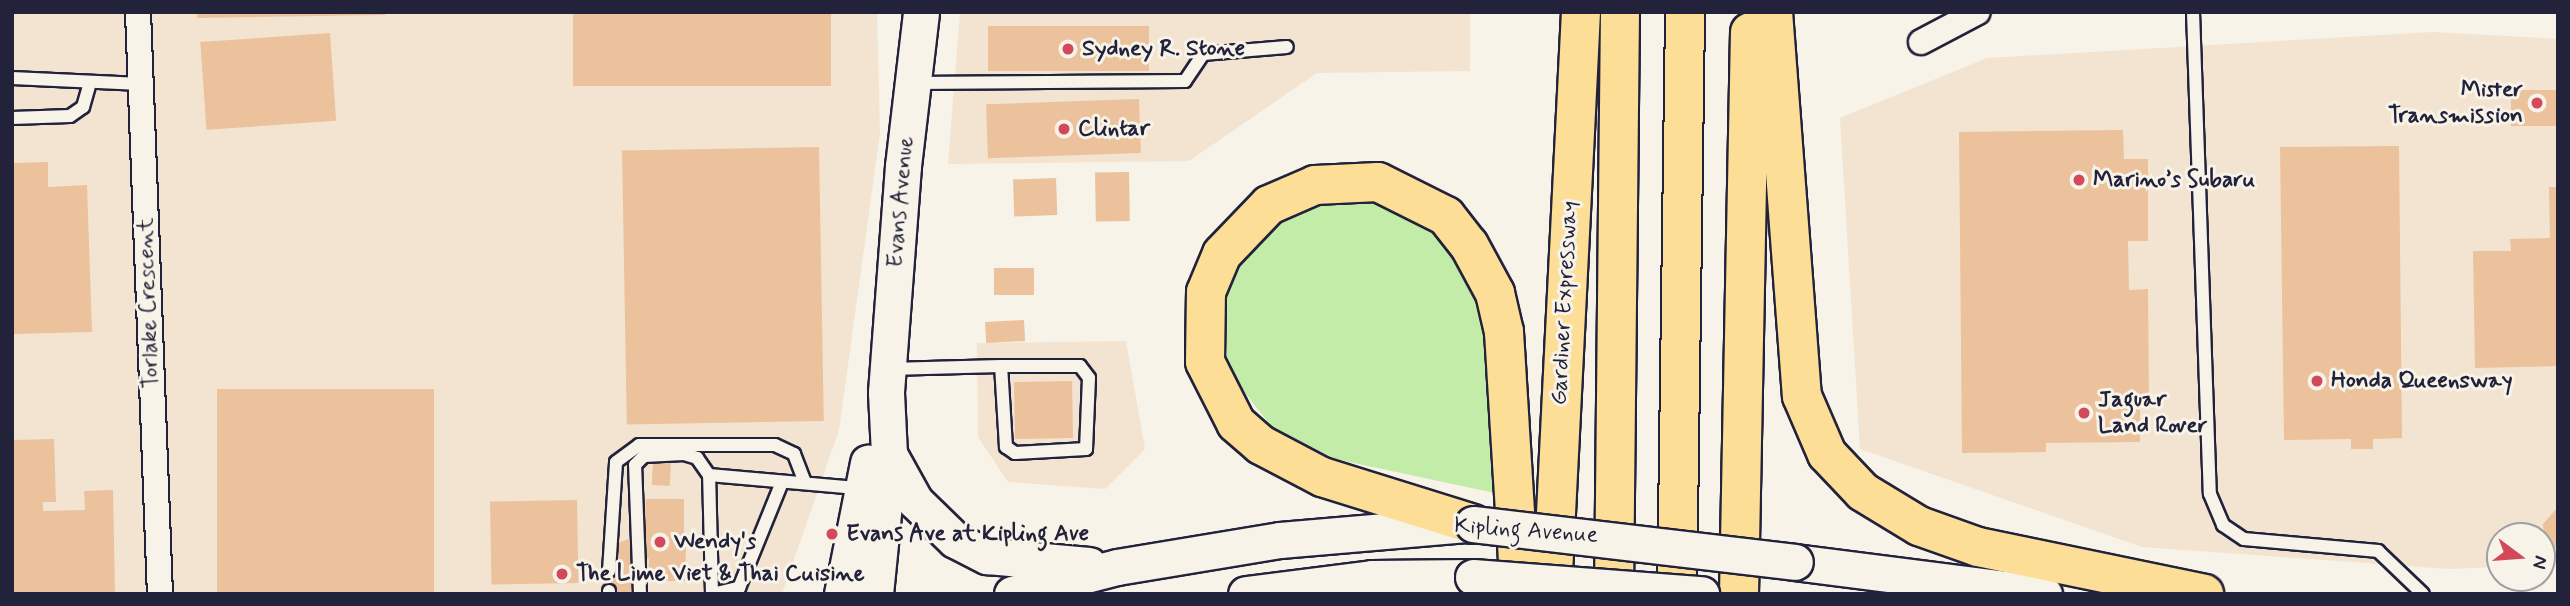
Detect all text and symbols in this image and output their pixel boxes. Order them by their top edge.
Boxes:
place label: Sydney R. Stone [1082,35,1243,63]
marker: Sydney R. Stone [1060,41,1076,57]
place label: Mister Transmission [2388,76,2523,130]
marker: Mister Transmission [2529,95,2545,111]
place label: Clintar [1078,115,1150,143]
marker: Clintar [1056,121,1072,137]
street label: Evans Avenue [881,133,921,271]
place label: Marino’s Subaru [2093,166,2258,194]
marker: Marino’s Subaru [2071,172,2087,188]
street label: Gardiner Expressway [1546,197,1584,409]
street label: Torlake Crescent [132,221,166,385]
place label: Honda Queensway [2331,367,2509,395]
marker: Honda Queensway [2309,373,2325,389]
place label: Jaguar Land Rover [2098,386,2207,440]
marker: Jaguar Land Rover [2076,405,2092,421]
street label: Kipling Avenue [1452,512,1600,550]
place label: Evans Ave at Kipling Ave [846,520,1090,548]
north arrow [2486,522,2556,592]
marker: Evans Ave at Kipling Ave [824,526,840,542]
place label: Wendy's [674,528,756,556]
marker: Wendy's [652,534,668,550]
text: N [2526,553,2554,572]
place label: The Lime Viet & Thai Cuisine [576,560,864,588]
marker: The Lime Viet & Thai Cuisine [554,566,570,582]

